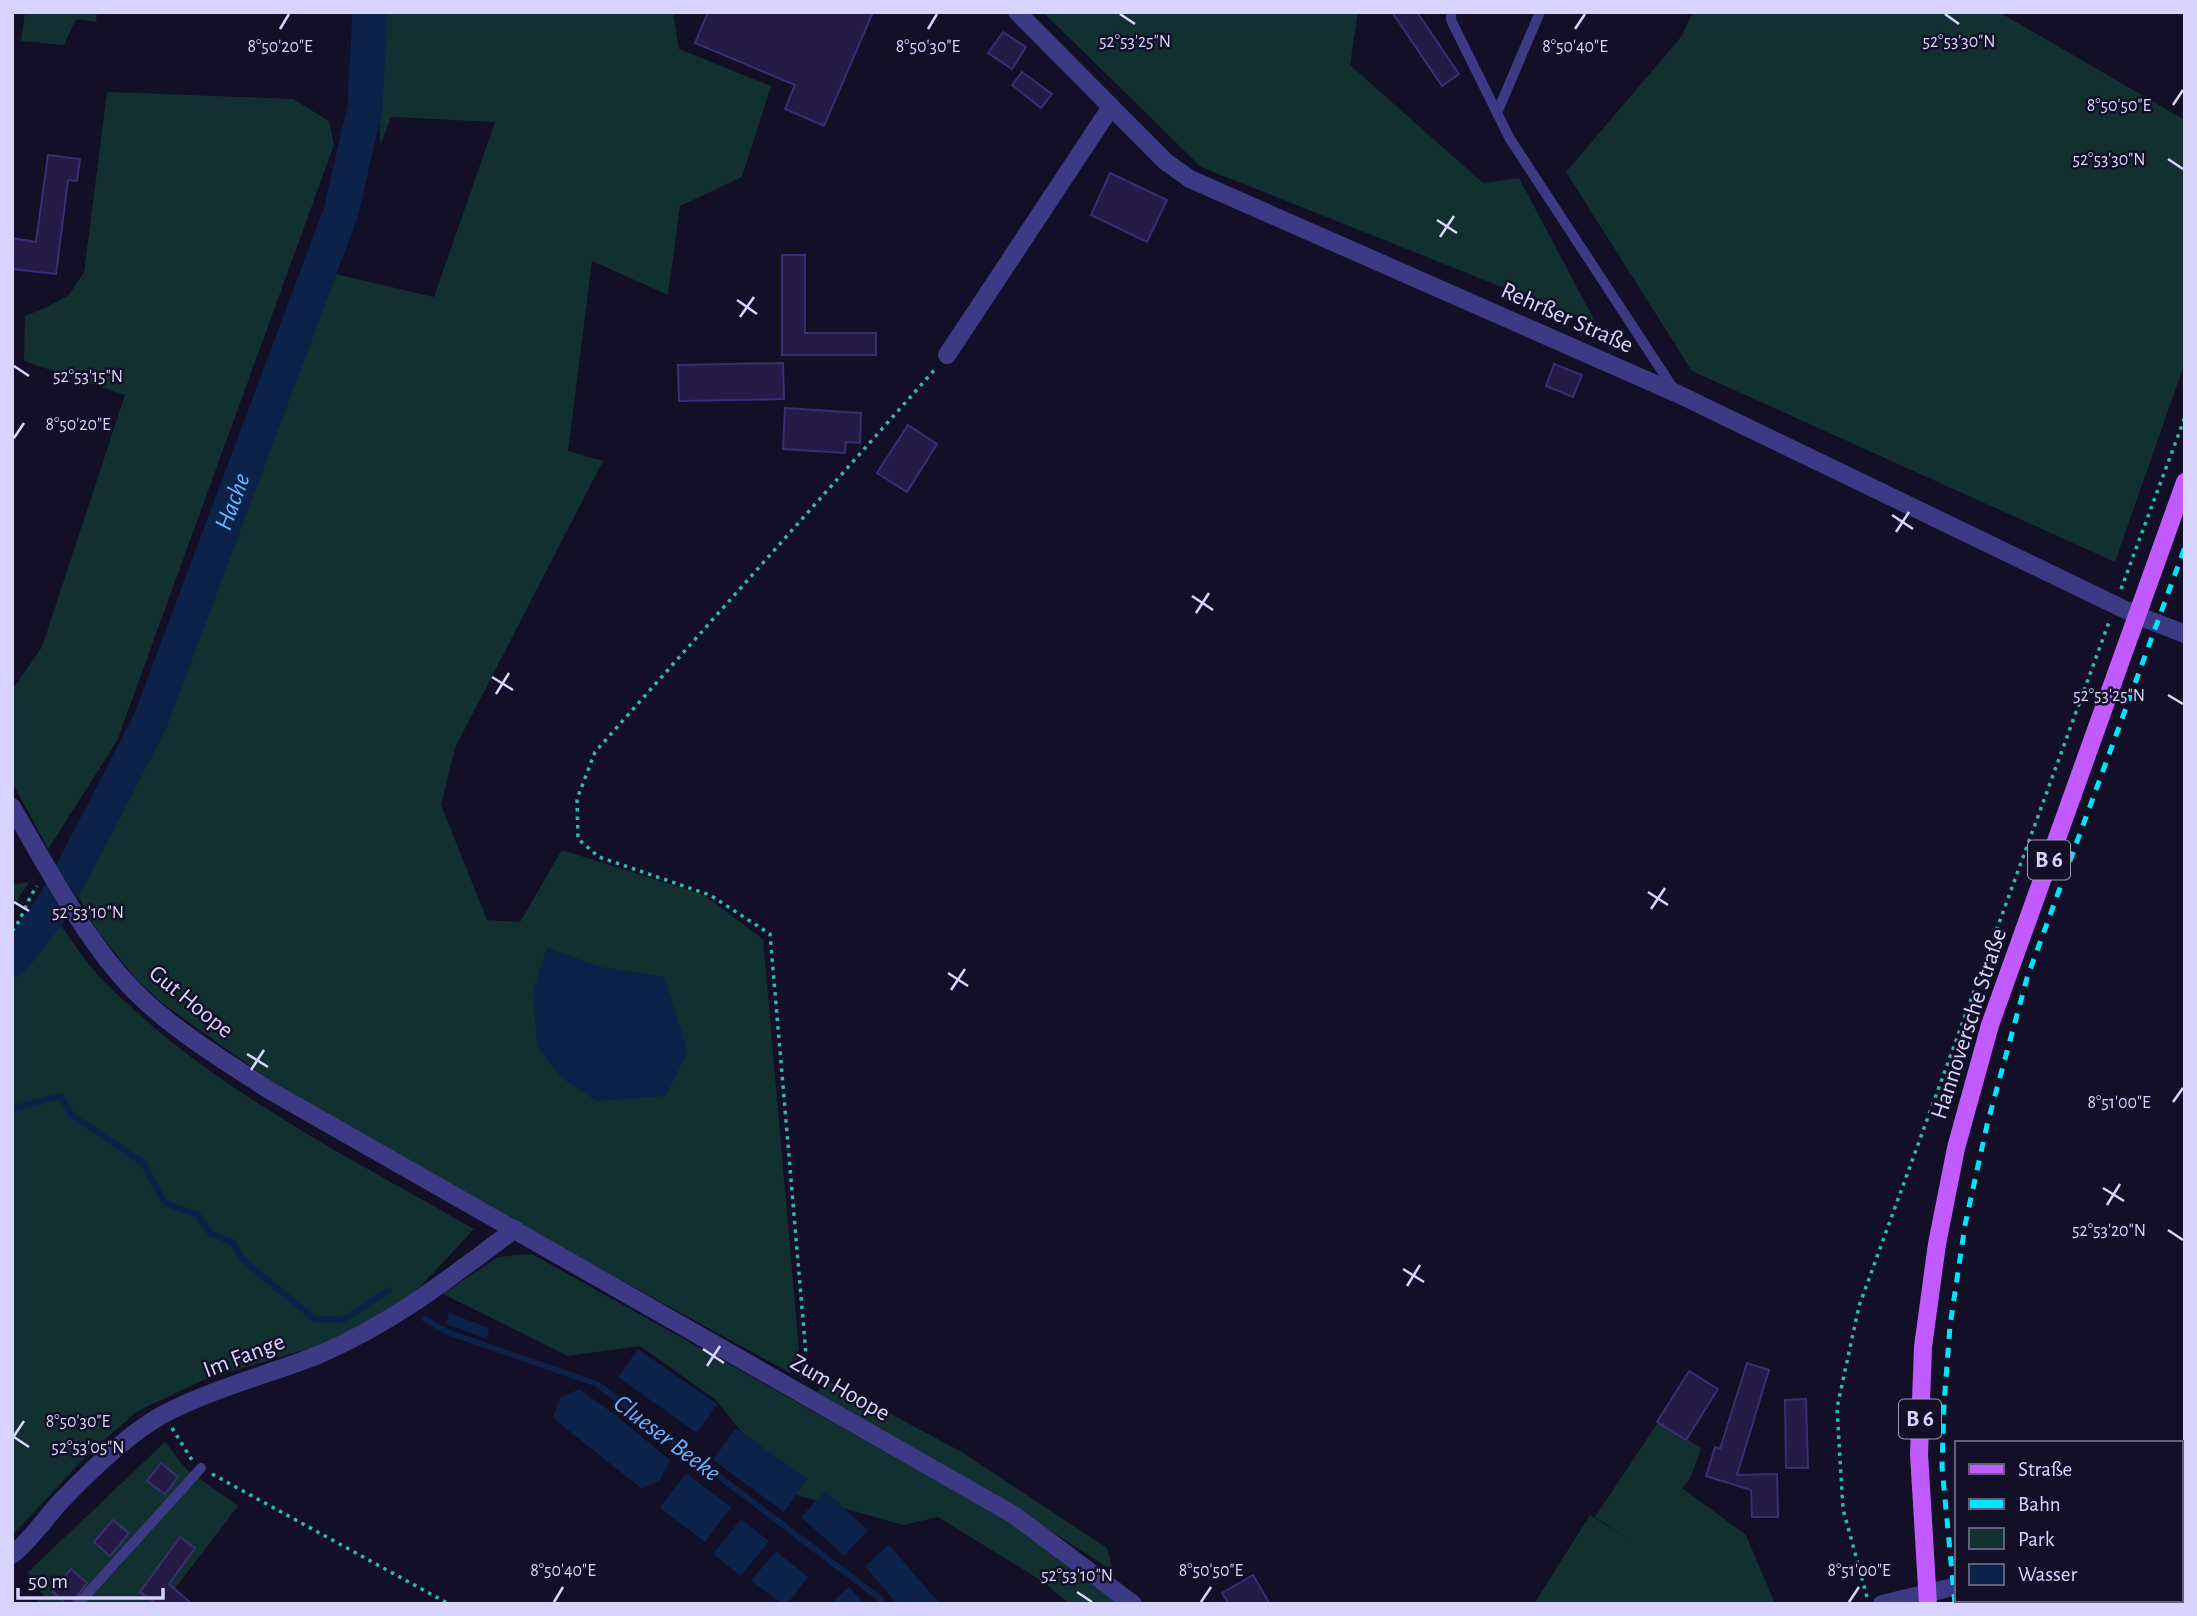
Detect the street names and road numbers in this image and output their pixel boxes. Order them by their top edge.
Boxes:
street label: Rehrßer Straße [1497,278,1637,358]
road number: B 6 [2028,840,2070,880]
street label: Hannoversche Straße [1927,926,2011,1122]
street label: Gut Hoope [144,961,238,1043]
street label: Im Fange [200,1330,288,1382]
street label: Zum Hoope [786,1350,894,1426]
road number: B 6 [1899,1400,1941,1438]

